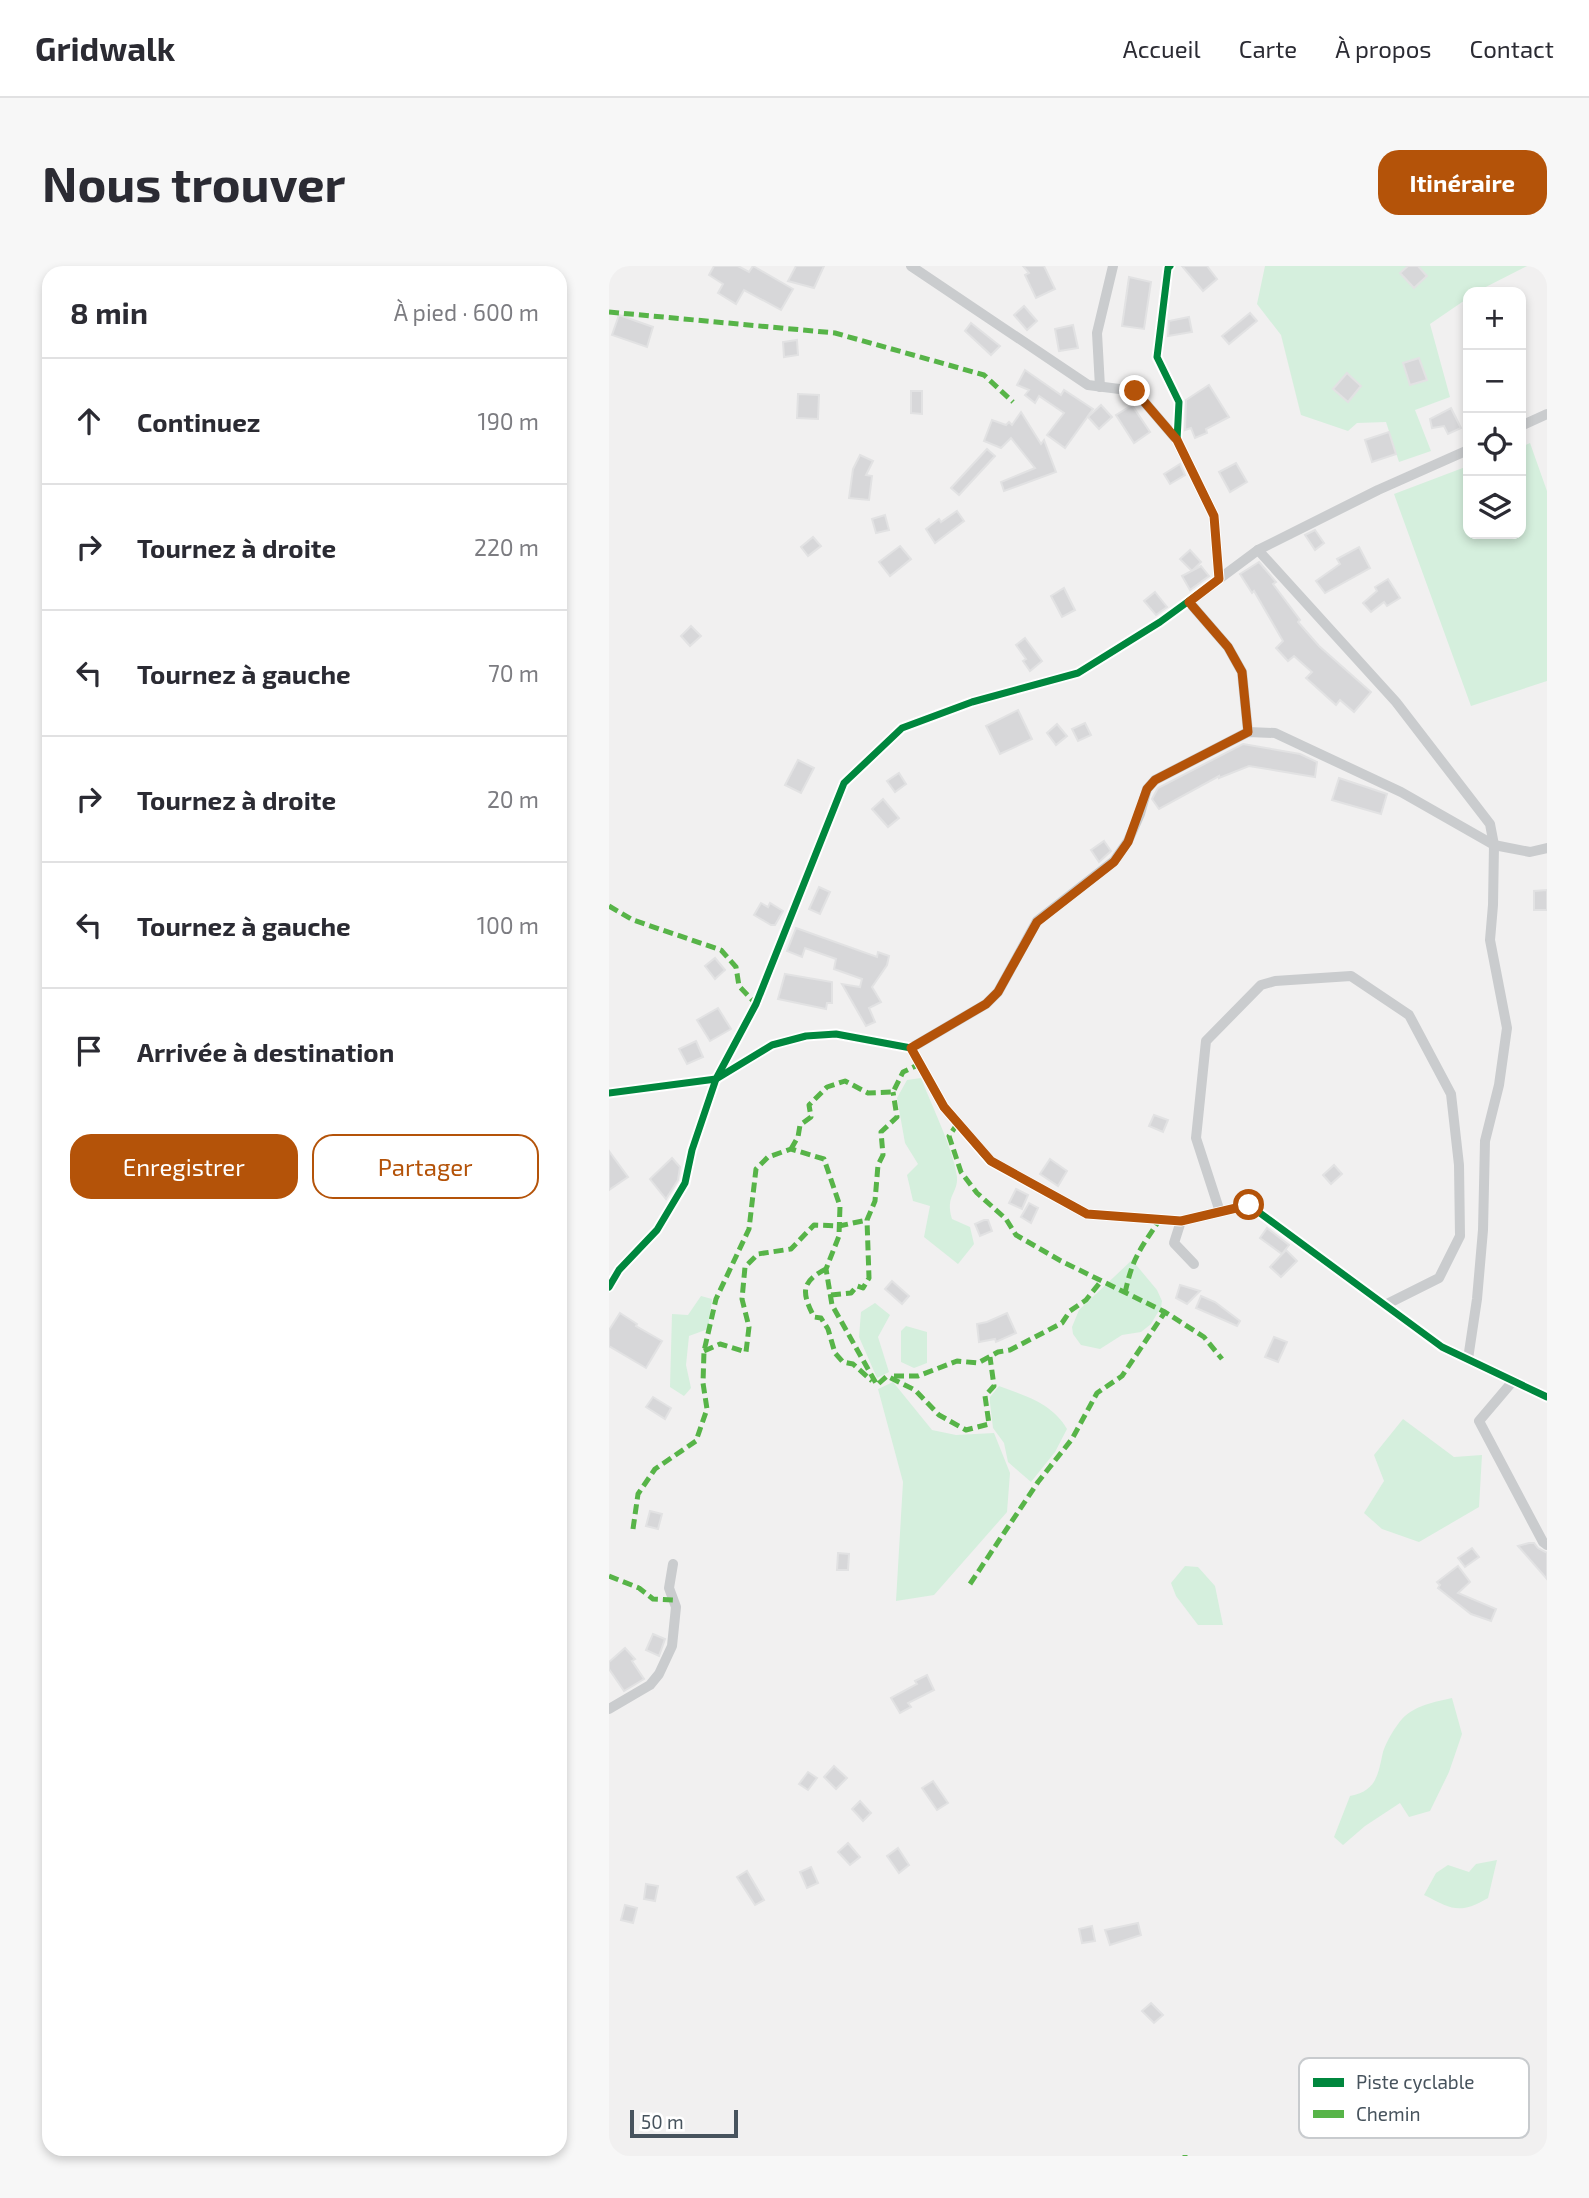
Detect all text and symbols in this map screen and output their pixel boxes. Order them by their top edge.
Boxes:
text: Gridwalk [35,28,175,68]
text: Accueil [1123,34,1201,63]
text: Carte [1239,34,1297,63]
text: À propos [1335,34,1432,63]
text: Contact [1470,34,1554,63]
button: Itinéraire [1378,150,1547,215]
text: Nous trouver [42,153,346,212]
map controls [1463,287,1526,539]
button: + [1463,287,1526,350]
text: 8 min [70,294,148,330]
text: À pied · 600 m [394,298,539,326]
button: − [1463,350,1526,413]
route end [1119,375,1150,406]
icon: ahead [70,402,108,440]
text: Continuez [137,406,260,437]
text: 190 m [478,407,539,435]
button: locate [1463,413,1526,476]
button: layers [1463,476,1526,539]
icon: right [70,528,108,566]
text: Tournez à droite [137,532,336,563]
text: 220 m [474,533,539,561]
icon: left [70,654,108,692]
text: Tournez à gauche [137,658,351,689]
text: 70 m [488,659,539,687]
icon: right [70,780,108,818]
text: Tournez à droite [137,784,336,815]
text: 20 m [487,785,539,813]
icon: left [70,906,108,944]
text: Tournez à gauche [137,910,351,941]
text: 100 m [477,911,539,939]
icon: arrive [70,1032,108,1070]
text: Arrivée à destination [137,1036,394,1067]
button: Enregistrer [70,1134,298,1199]
button: Partager [312,1134,539,1199]
route start [1233,1189,1264,1220]
legend [1299,2058,1529,2138]
text: Piste cyclable [1356,2070,1475,2093]
text: Chemin [1356,2102,1420,2125]
scale bar [630,2107,739,2139]
text: 50 m [641,2110,684,2133]

